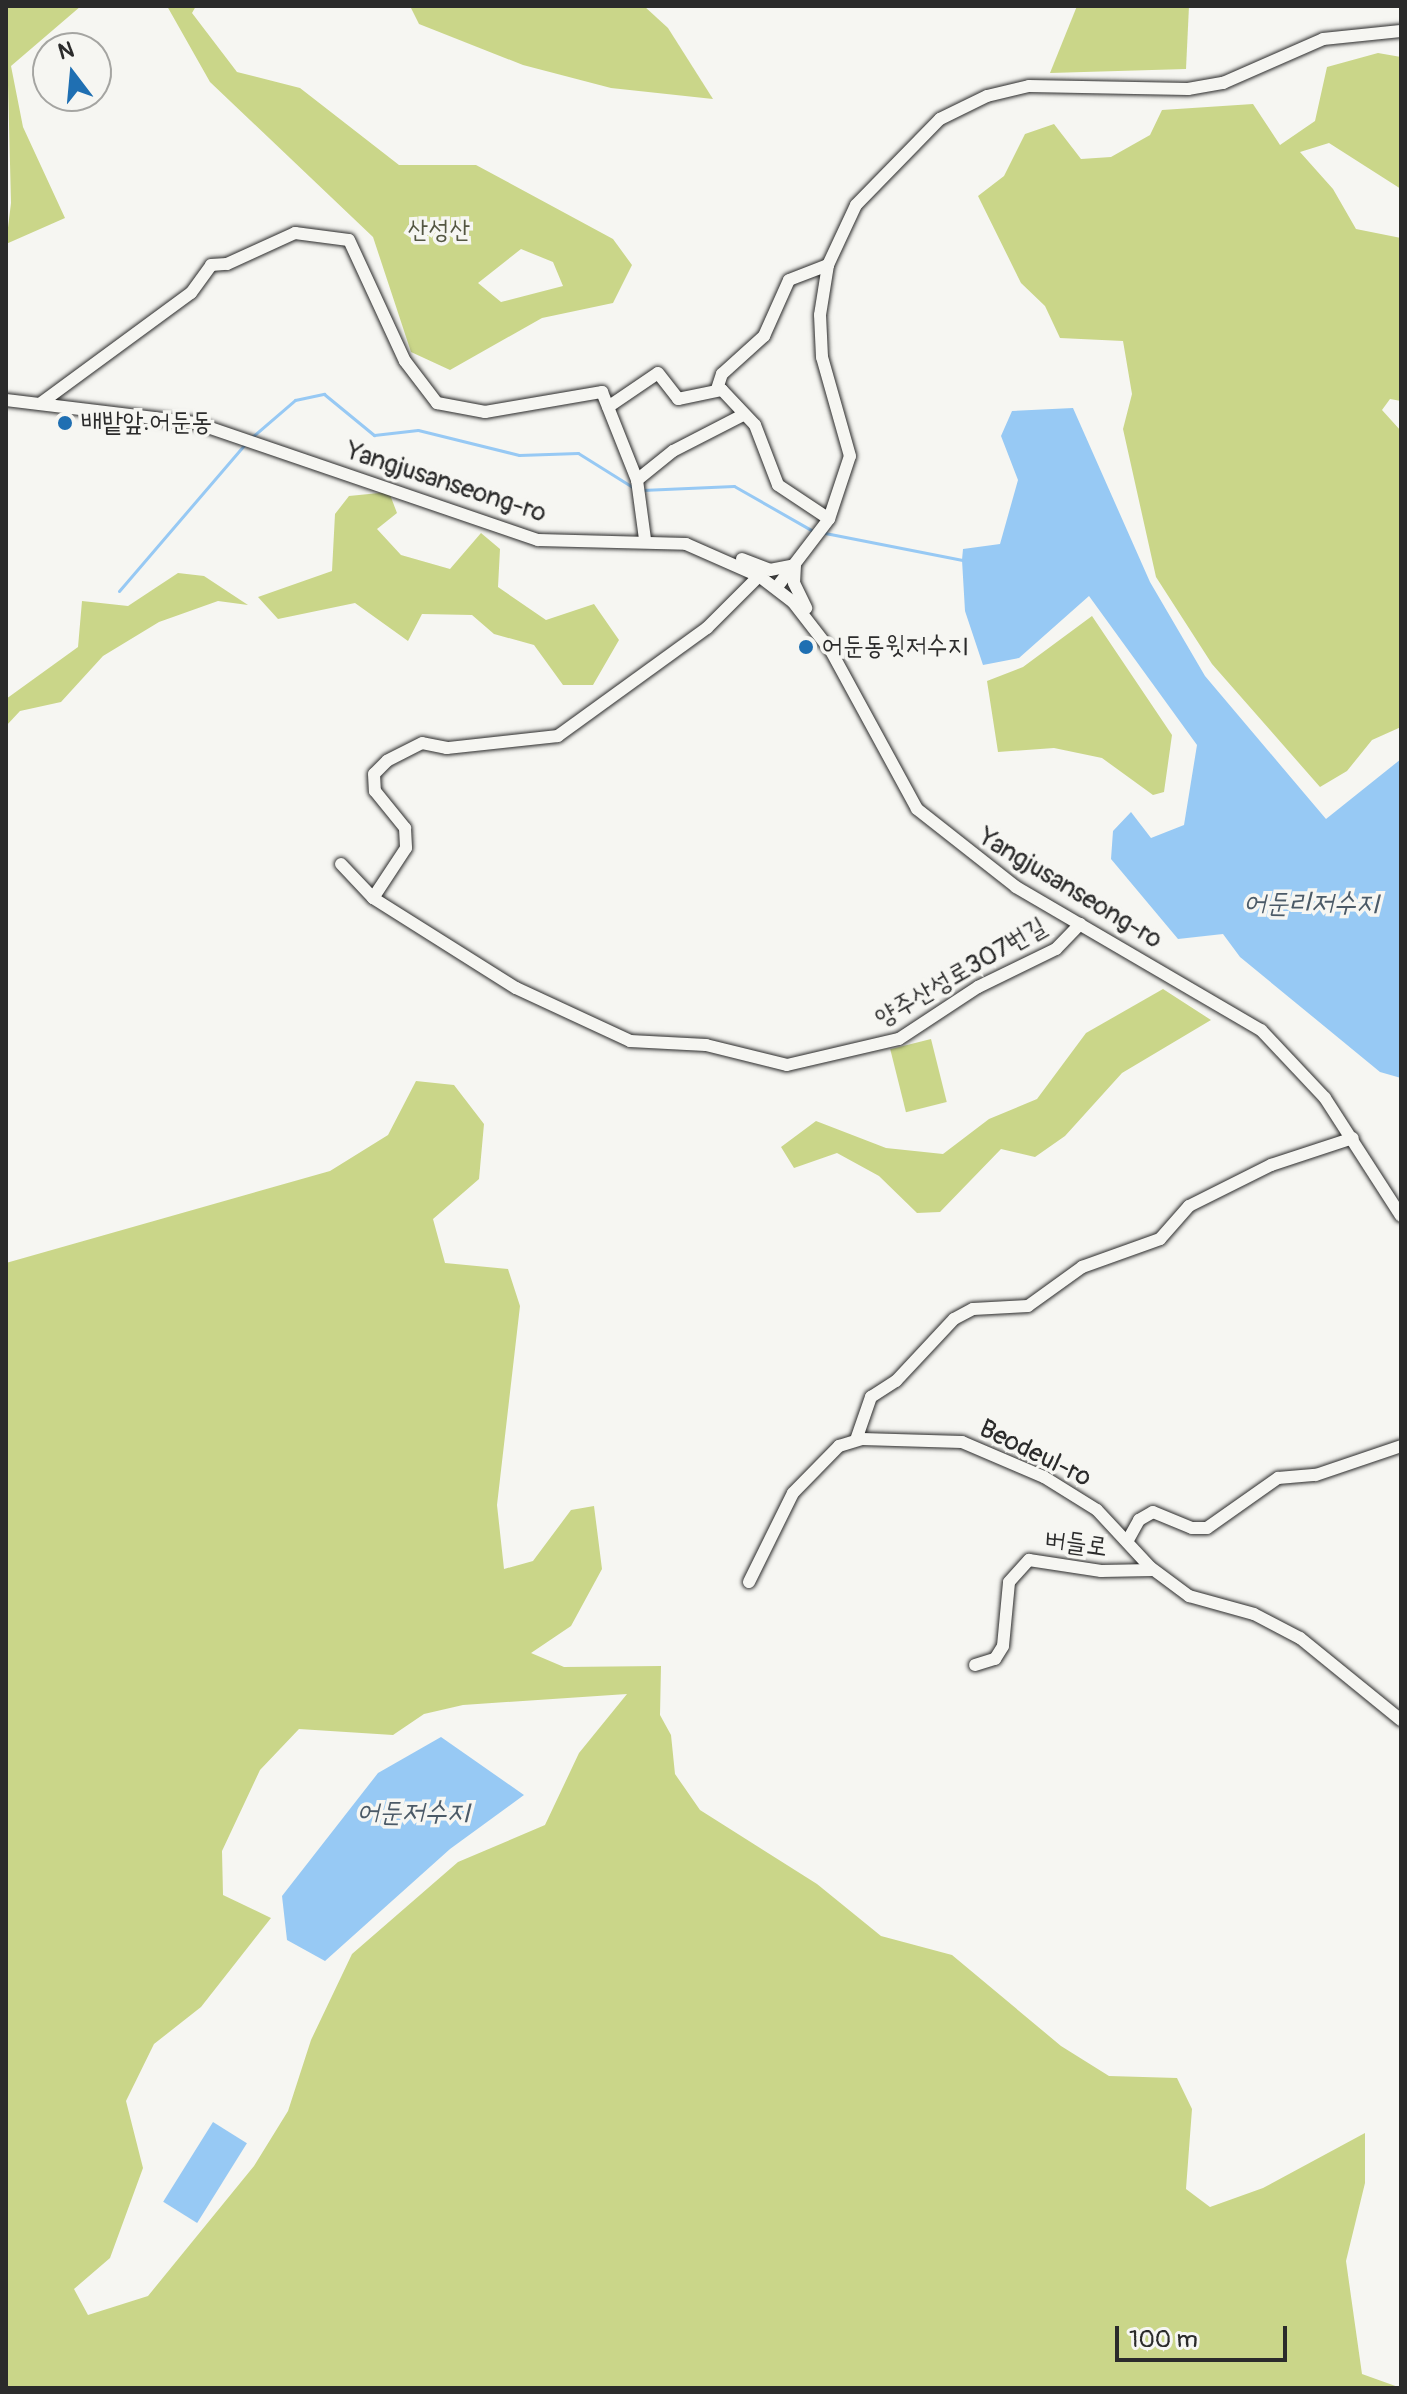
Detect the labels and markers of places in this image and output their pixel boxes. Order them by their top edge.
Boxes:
place label: 배밭앞.어둔동 [81,407,212,439]
marker: 배밭앞.어둔동 [56,414,74,432]
place label: 어둔동윗저수지 [822,631,968,663]
marker: 어둔동윗저수지 [797,638,815,656]

